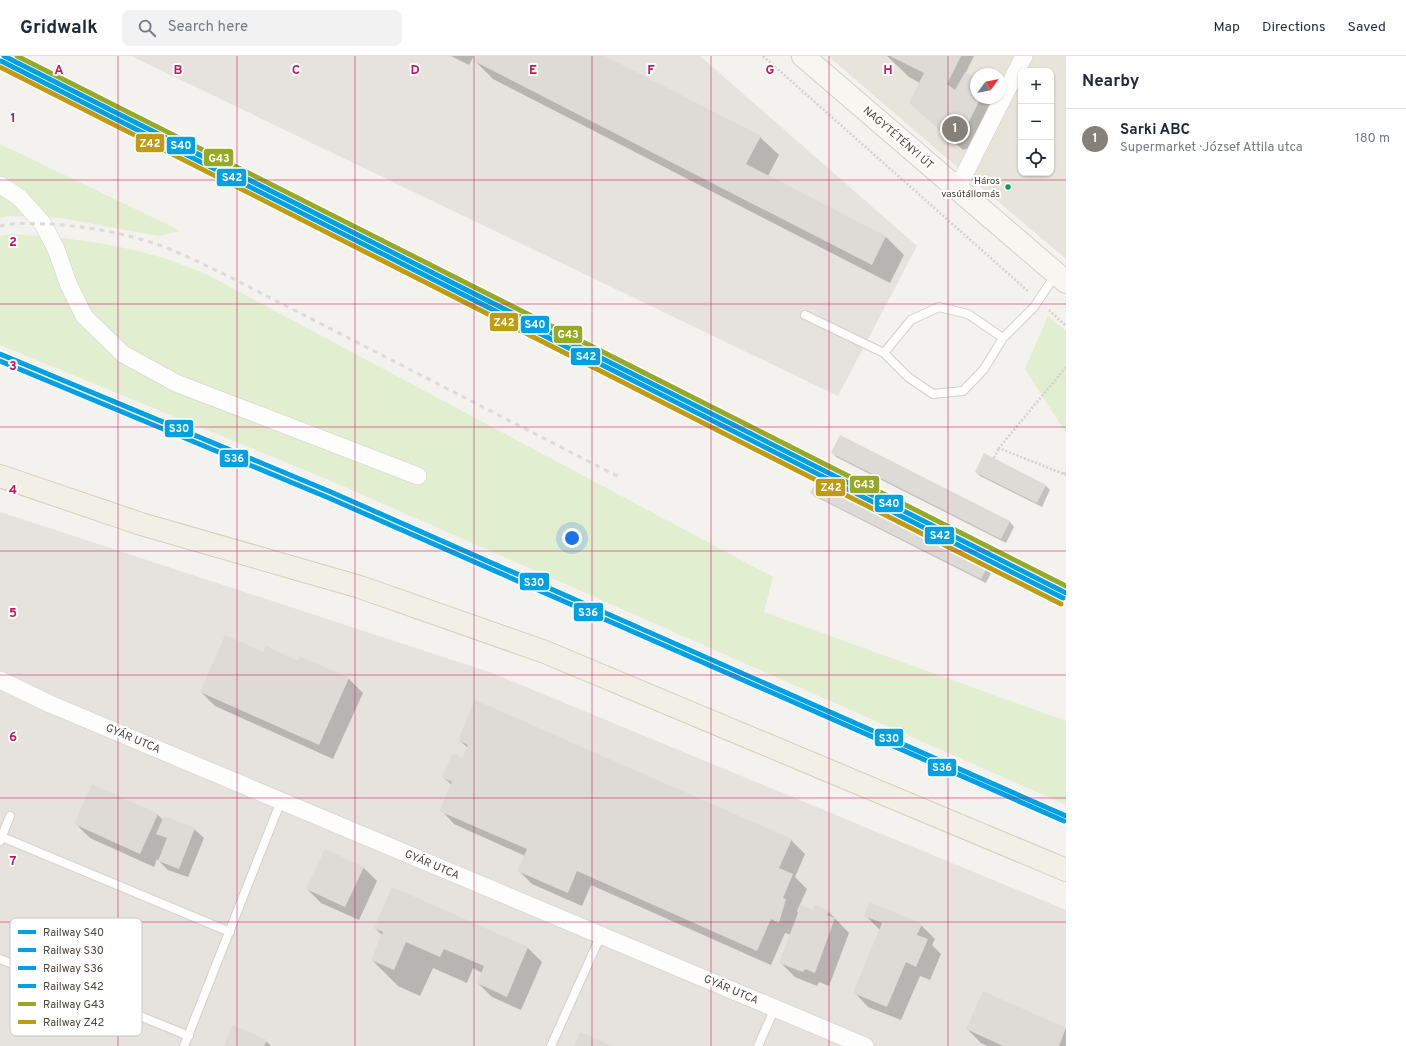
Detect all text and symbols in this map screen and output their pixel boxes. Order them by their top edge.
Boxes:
search box [122,10,402,46]
text: Gridwalk [20,16,98,40]
icon: search [136,17,158,39]
text: Search here [168,18,248,37]
text: Map [1214,19,1240,36]
text: Directions [1262,19,1326,36]
text: Saved [1348,19,1386,36]
text: A [54,63,64,79]
text: B [174,63,183,79]
text: C [292,63,300,79]
text: D [410,63,420,79]
text: E [529,63,537,79]
text: F [647,63,655,79]
text: G [766,63,775,79]
text: H [883,63,893,79]
north arrow [970,68,1006,104]
map controls [1018,68,1054,176]
button: + [1018,68,1054,104]
text: Nearby [1082,71,1139,93]
street label: NAGYTÉTÉNYI ÚT [860,103,937,172]
button: − [1018,104,1054,140]
text: 1 [10,111,16,127]
pin: 1 [942,114,968,144]
text: Sarki ABC [1120,121,1190,140]
text: 1 [1092,131,1098,147]
text: 180 m [1355,131,1390,147]
line badge: Z42 [135,133,165,153]
line badge: S40 [166,136,196,155]
text: Z42 [140,137,160,151]
text: S40 [170,139,192,153]
button: locate [1018,140,1054,176]
text: Supermarket · József Attila utca [1120,140,1303,156]
line badge: G43 [203,148,234,167]
text: G43 [208,152,230,166]
line badge: S42 [216,168,247,187]
text: S42 [222,171,242,185]
place label: Háros vasútállomás [941,175,1000,201]
marker: Háros vasútállomás [1003,182,1013,192]
text: 2 [9,235,17,251]
line badge: Z42 [489,312,519,332]
line badge: S40 [520,315,550,334]
text: Z42 [494,316,514,330]
text: S40 [524,318,546,332]
line badge: G43 [553,325,583,344]
text: G43 [557,328,579,342]
line badge: S42 [570,347,601,366]
text: S42 [576,350,596,364]
text: 3 [9,359,17,375]
line badge: S30 [164,419,194,438]
text: S30 [169,422,189,436]
line badge: S36 [219,449,249,468]
text: S36 [224,452,244,466]
line badge: G43 [849,475,880,494]
line badge: Z42 [815,478,846,497]
text: G43 [853,478,875,492]
text: Z42 [821,481,841,495]
text: 4 [9,483,17,499]
line badge: S40 [874,494,904,513]
text: S40 [878,497,900,511]
line badge: S42 [924,526,955,545]
your location [562,528,582,548]
text: S42 [930,529,950,543]
line badge: S30 [519,572,550,591]
text: S30 [524,576,544,590]
line badge: S36 [573,602,604,622]
text: 5 [9,606,17,622]
text: S36 [578,606,598,620]
street label: GYÁR UTCA [103,720,163,757]
line badge: S30 [874,728,904,747]
text: 6 [9,730,17,746]
text: S30 [879,732,899,746]
line badge: S36 [927,758,957,777]
text: S36 [932,761,952,775]
street label: GYÁR UTCA [402,846,462,883]
text: 7 [10,854,17,870]
legend [10,918,142,1036]
text: Railway S40 [43,926,104,940]
text: Railway S30 [43,944,104,958]
text: Railway S36 [43,962,103,976]
street label: GYÁR UTCA [701,971,761,1008]
text: Railway S42 [43,980,104,994]
text: Railway G43 [43,998,105,1012]
text: Railway Z42 [43,1016,104,1030]

